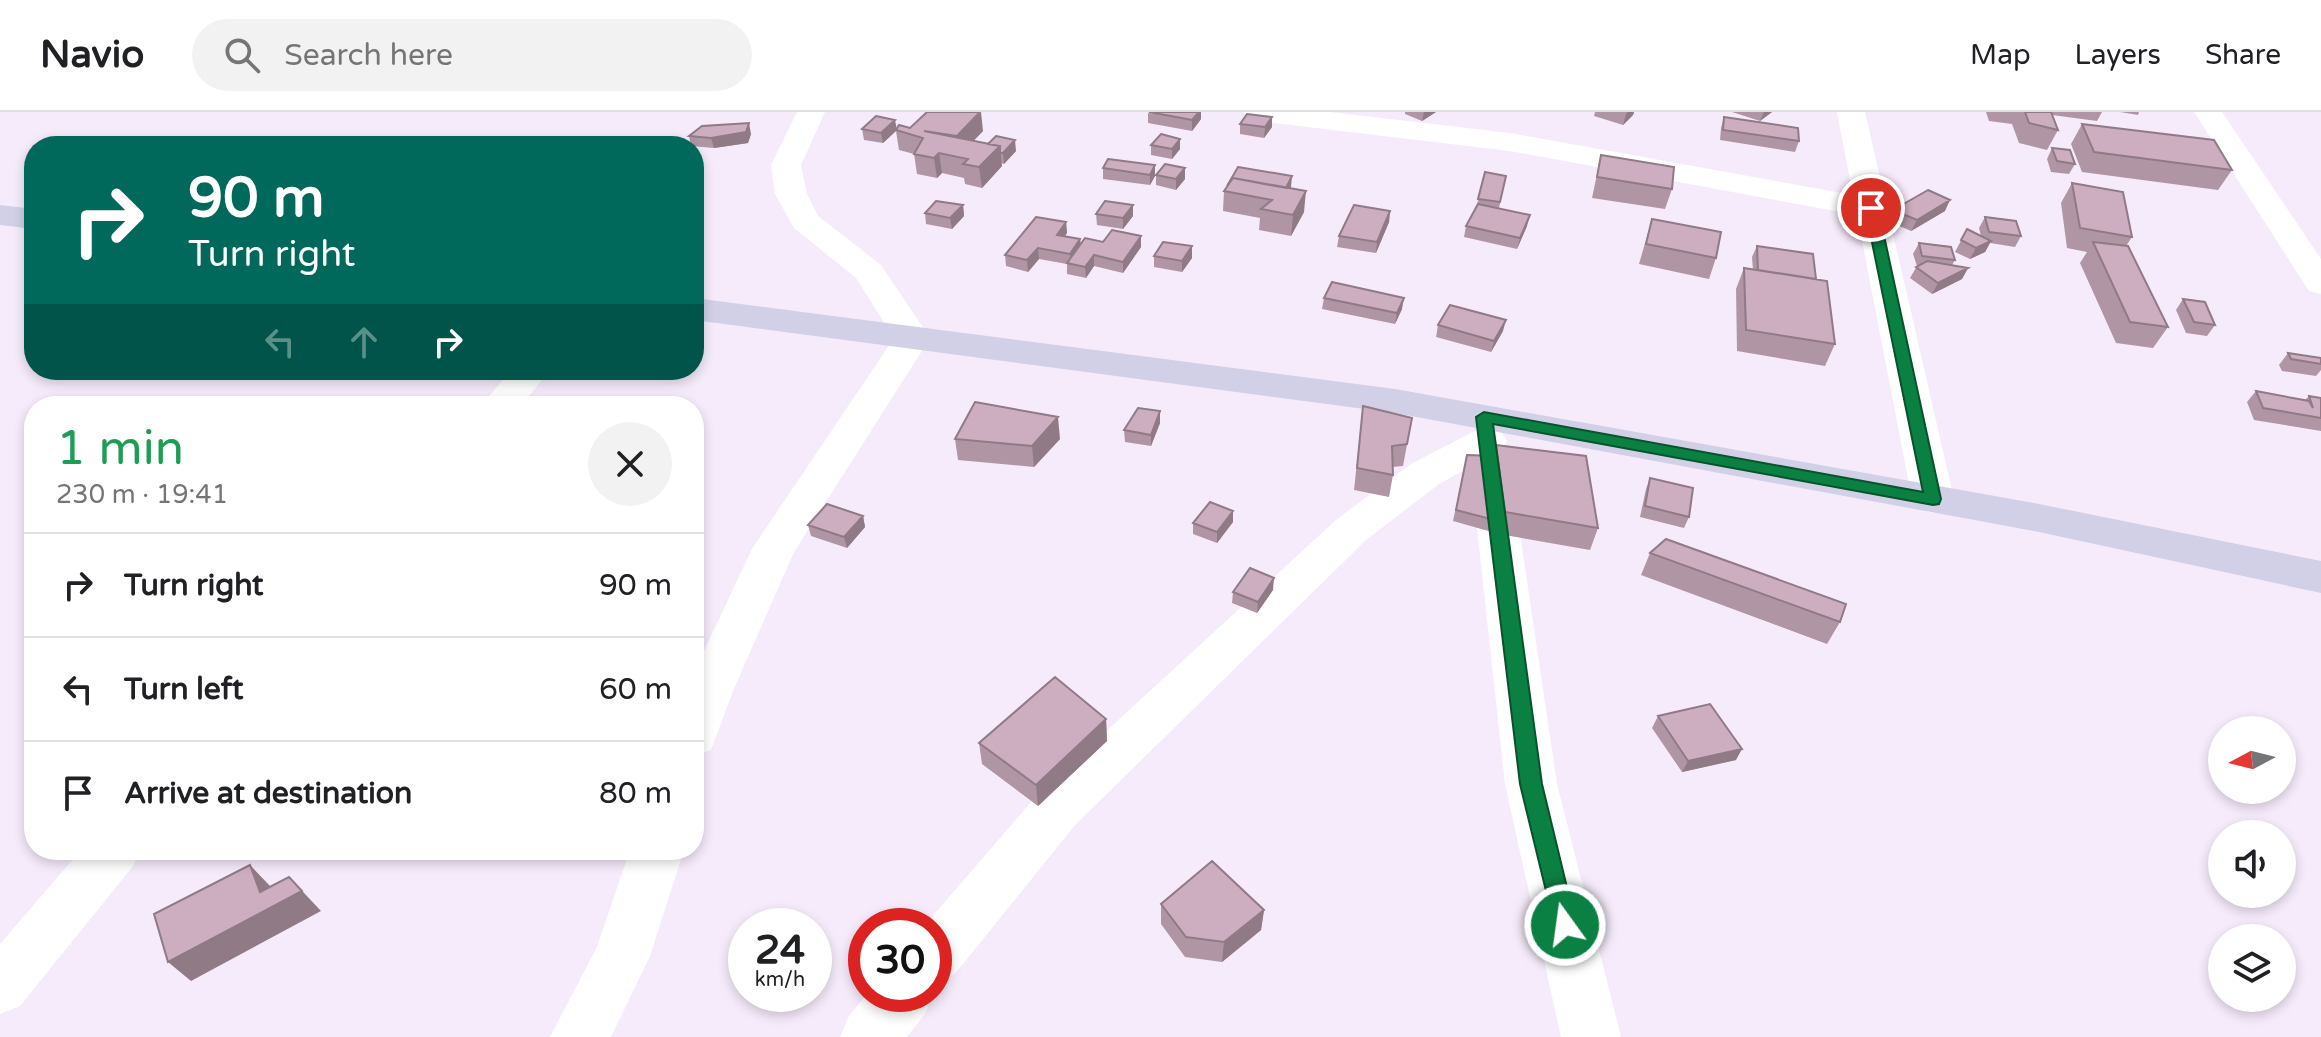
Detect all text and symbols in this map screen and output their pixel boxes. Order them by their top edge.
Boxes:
search box [192,19,752,91]
text: Navio [40,32,144,78]
icon: search [220,33,264,77]
text: Search here [284,37,453,74]
text: Map [1970,38,2031,72]
text: Layers [2075,38,2161,72]
text: Share [2205,38,2281,72]
text: 90 m [188,165,324,232]
icon: right [56,168,160,272]
pin [1837,174,1905,242]
icon: arrive [1849,186,1893,230]
text: Turn right [188,233,355,276]
icon: left [258,320,302,364]
icon: ahead [342,320,386,364]
icon: right [426,320,470,364]
text: 1 min [56,420,184,478]
button: close [588,422,672,506]
text: 230 m · 19:41 [56,479,228,510]
icon: right [56,563,100,607]
text: Turn right [124,567,264,604]
text: 90 m [599,567,672,604]
icon: left [56,667,100,711]
text: Turn left [124,671,243,708]
text: 60 m [599,671,672,708]
north arrow [2208,716,2296,804]
map controls [2208,716,2296,1012]
icon: arrive [56,771,100,815]
text: Arrive at destination [124,775,412,812]
text: 80 m [599,775,672,812]
button: sound [2208,820,2296,908]
position arrow [1523,883,1607,967]
speed limit sign: 30 [848,908,952,1012]
button: layers [2208,924,2296,1012]
text: 24 [755,926,805,974]
text: km/h [755,968,805,992]

